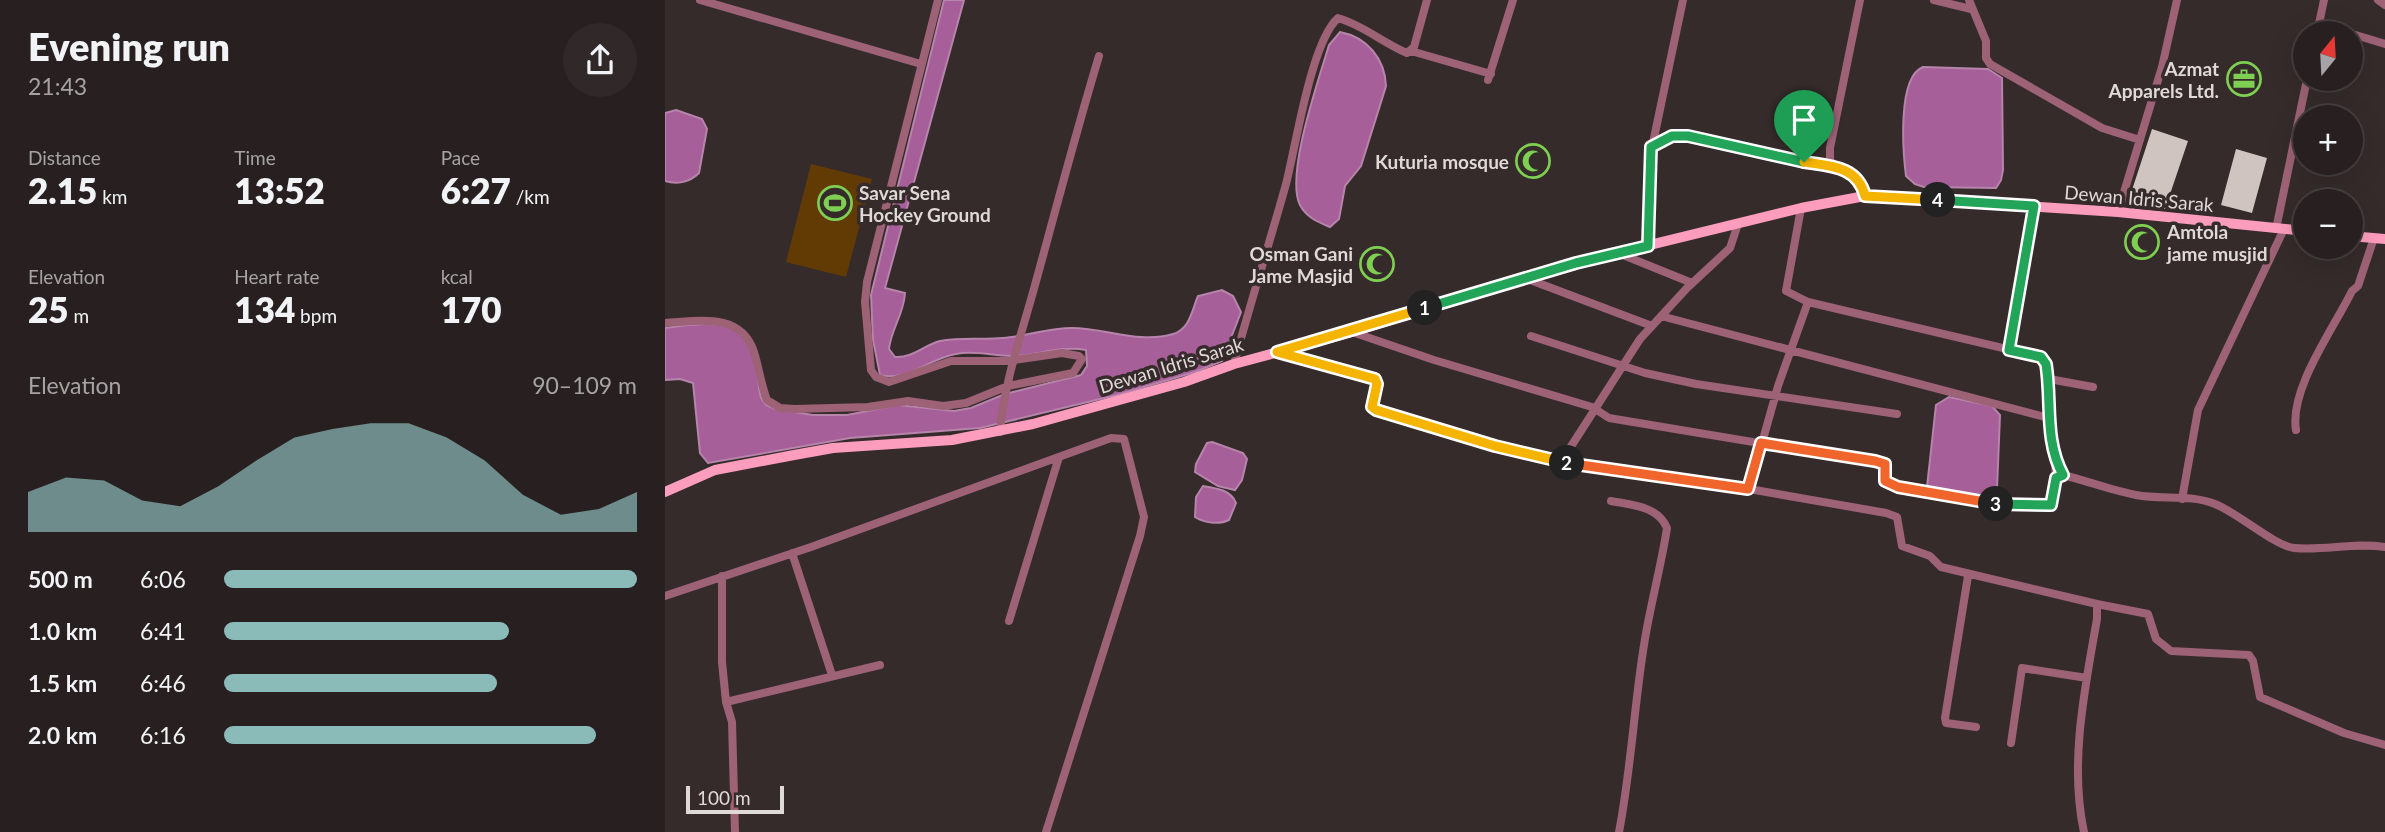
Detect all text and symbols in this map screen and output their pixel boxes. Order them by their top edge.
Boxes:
north arrow [2293,21,2363,91]
map controls [2293,21,2363,259]
text: Evening run [28,23,230,69]
button: share [563,23,637,97]
place label: Azmat Apparels Ltd. [2108,57,2219,102]
office icon: Azmat Apparels Ltd. [2225,60,2263,98]
text: 21:43 [28,72,87,100]
pin [1774,90,1834,162]
icon: arrive [1785,101,1823,139]
button: + [2293,105,2363,175]
mosque icon: Kuturia mosque [1514,142,1552,180]
text: Distance [28,146,101,169]
text: Time [234,146,276,169]
text: Pace [441,146,480,169]
place label: Kuturia mosque [1375,150,1509,173]
text: 2.15 [28,169,97,211]
text: 13:52 [234,169,325,211]
text: 6:27 [441,169,511,211]
street label: Dewan Idris Sarak [2063,180,2215,216]
place label: Savar Sena Hockey Ground [859,181,991,226]
pin: 4 [1921,182,1955,218]
sports icon: Savar Sena Hockey Ground [816,184,854,222]
text: km [97,185,127,208]
text: /km [511,185,550,208]
text: 4 [1932,188,1943,211]
button: − [2293,189,2363,259]
place label: Amtola jame musjid [2166,220,2268,265]
mosque icon: Amtola jame musjid [2123,223,2161,261]
place label: Osman Gani Jame Masjid [1249,242,1353,287]
mosque icon: Osman Gani Jame Masjid [1358,245,1396,283]
text: Elevation [28,265,105,288]
text: Heart rate [234,265,320,288]
text: kcal [441,265,473,288]
text: 25 [28,288,69,330]
text: 134 [234,288,295,330]
text: 170 [441,288,502,330]
pin: 1 [1407,290,1443,326]
text: 1 [1419,296,1430,319]
text: m [69,304,89,327]
text: bpm [295,304,337,327]
street label: Dewan Idris Sarak [1096,332,1246,398]
text: Elevation [28,371,121,399]
text: 90–109 m [532,371,637,399]
pin: 2 [1549,446,1585,480]
text: 2 [1561,451,1572,474]
pin: 3 [1979,486,2013,522]
text: 3 [1990,492,2001,515]
text: 500 m [28,565,93,593]
text: 6:06 [140,565,186,593]
text: 1.0 km [28,617,97,645]
text: 6:41 [140,617,186,645]
text: 1.5 km [28,669,97,697]
text: 6:46 [140,669,186,697]
text: 2.0 km [28,721,97,749]
text: 6:16 [140,721,186,749]
scale bar [686,783,784,815]
text: 100 m [697,786,751,809]

